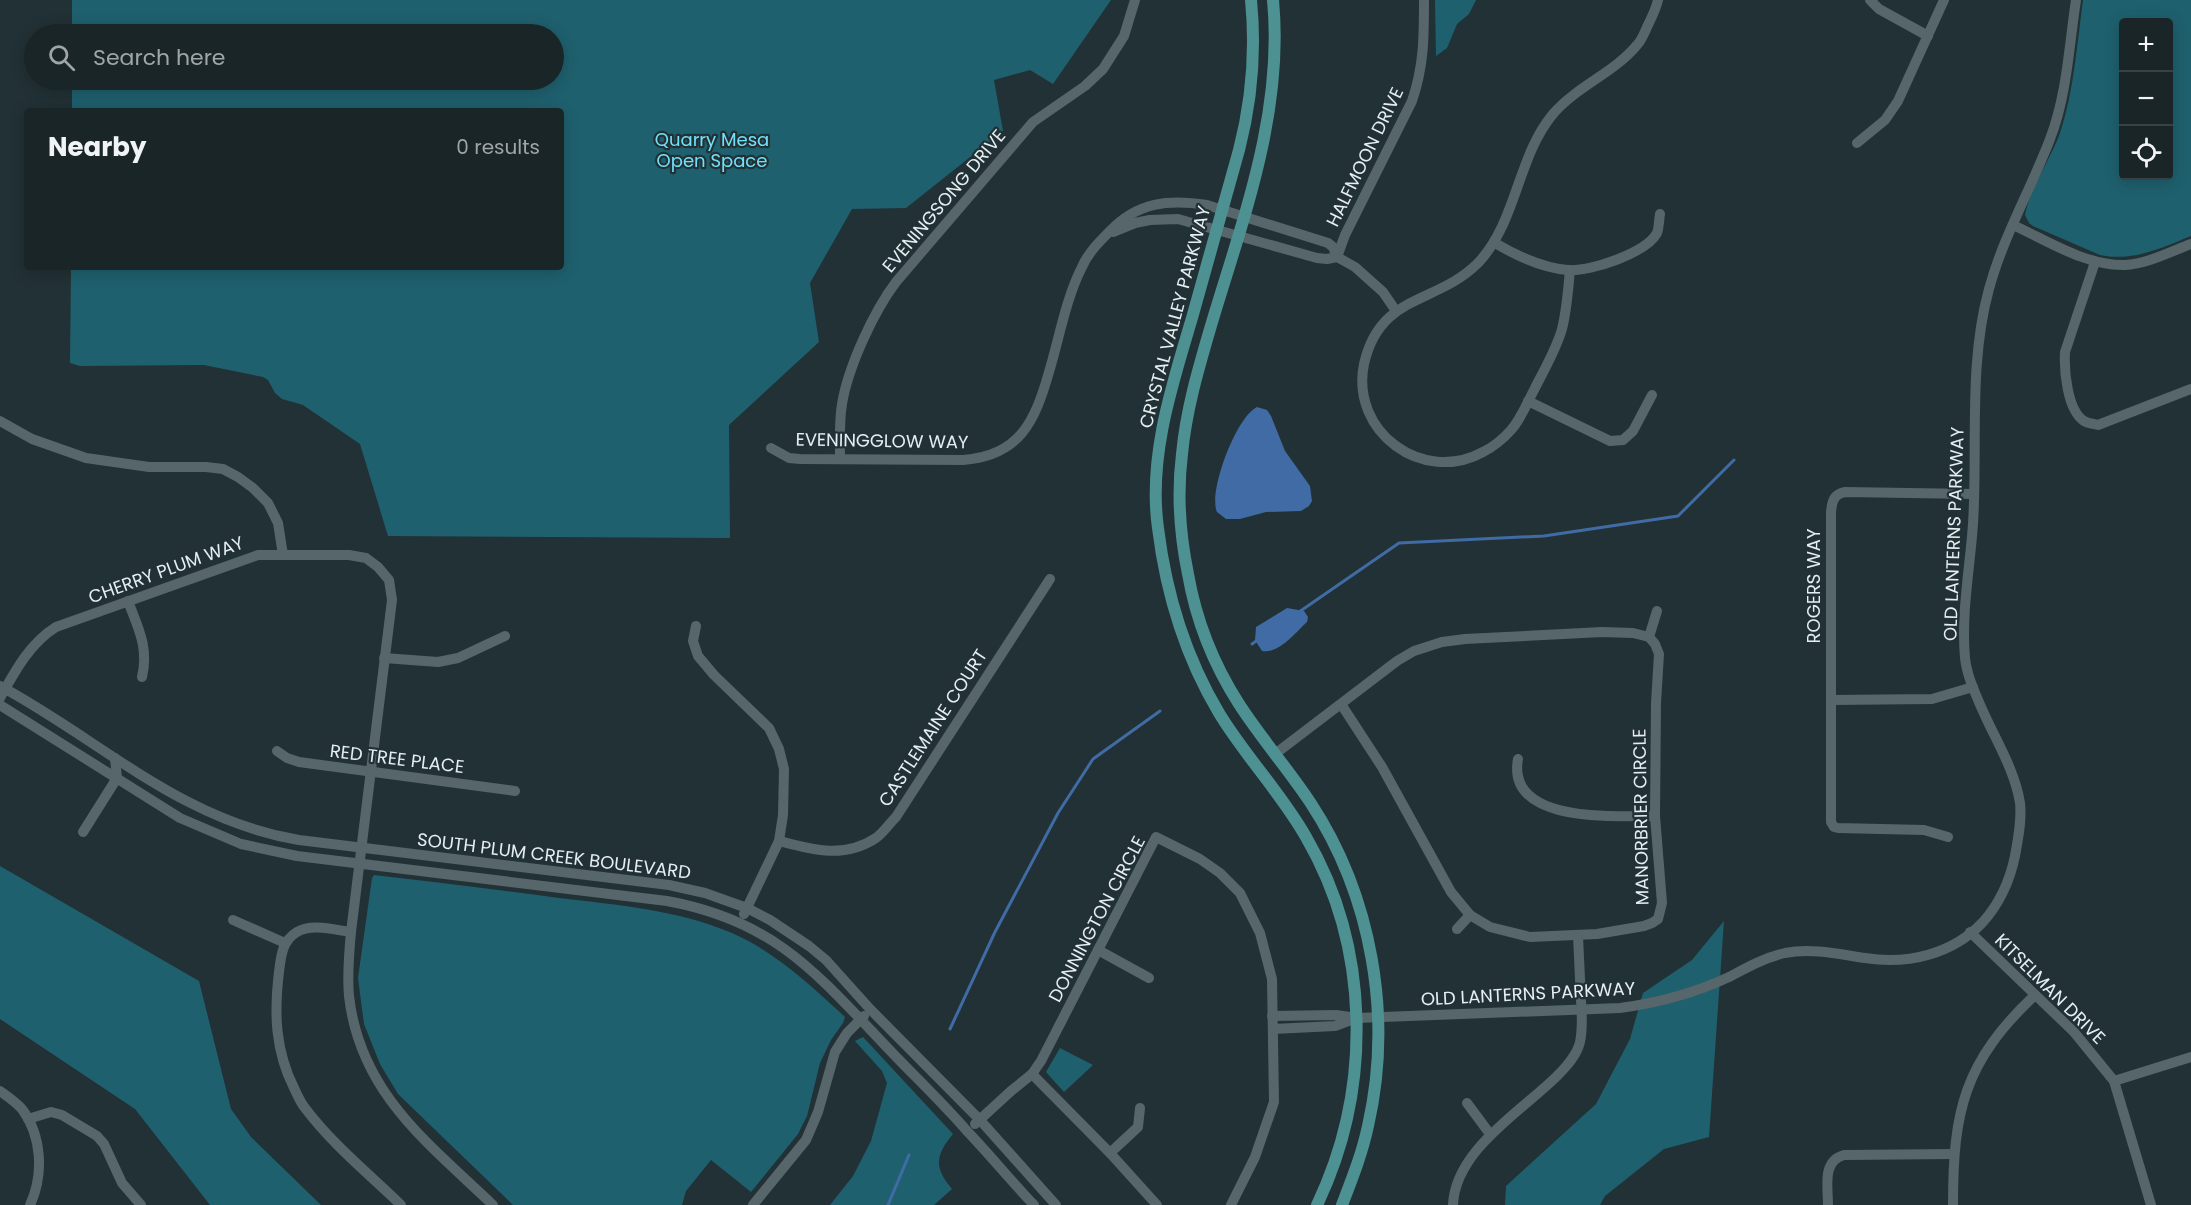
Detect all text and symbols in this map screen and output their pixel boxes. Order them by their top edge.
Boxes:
map controls [2119,18,2173,180]
button: + [2119,18,2173,72]
search box [24,24,564,90]
icon: search [45,41,78,74]
text: Search here [93,42,226,73]
button: − [2119,72,2173,126]
street label: HALFMOON DRIVE [1320,83,1409,231]
street label: EVENINGSONG DRIVE [876,124,1011,278]
button: locate [2119,126,2173,180]
park label: Quarry Mesa Open Space [655,127,769,173]
text: Nearby [48,129,146,165]
text: 0 results [456,133,540,161]
street label: CRYSTAL VALLEY PARKWAY [1133,202,1216,431]
street label: EVENINGGLOW WAY [795,426,969,455]
street label: OLD LANTERNS PARKWAY [1937,426,1970,642]
street label: ROGERS WAY [1801,528,1826,643]
street label: CHERRY PLUM WAY [85,530,247,609]
street label: CASTLEMAINE COURT [872,644,993,811]
street label: MANORBRIER CIRCLE [1626,728,1655,906]
street label: RED TREE PLACE [328,738,466,779]
street label: SOUTH PLUM CREEK BOULEVARD [416,826,692,885]
street label: DONNINGTON CIRCLE [1042,831,1151,1006]
street label: KITSELMAN DRIVE [1989,928,2111,1050]
street label: OLD LANTERNS PARKWAY [1420,975,1636,1012]

